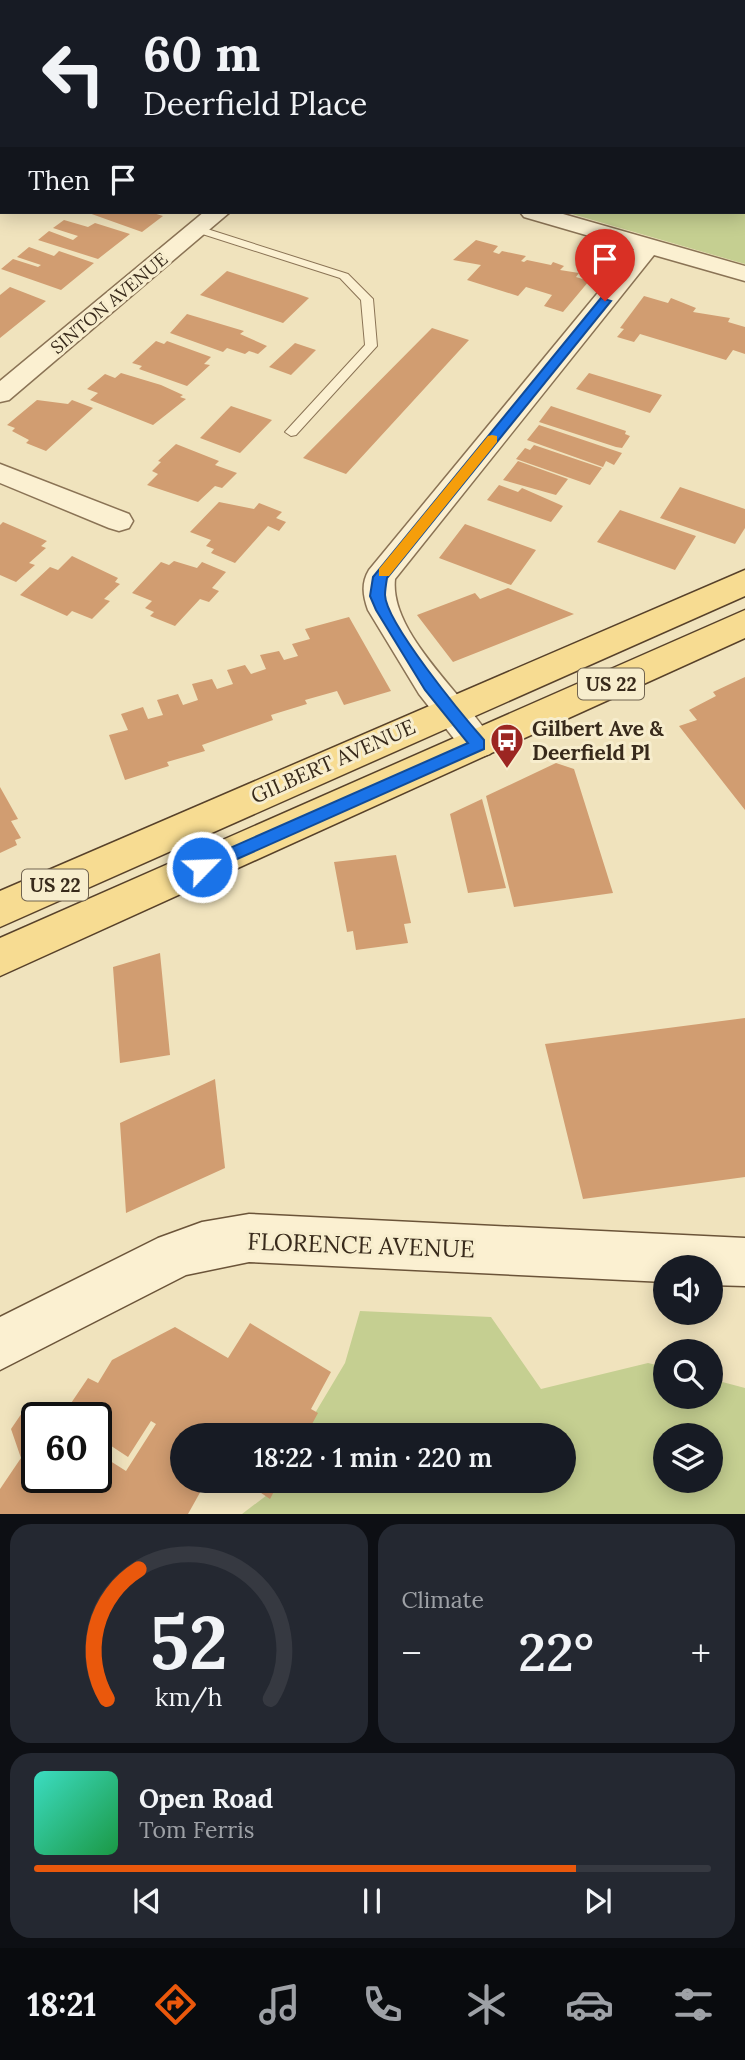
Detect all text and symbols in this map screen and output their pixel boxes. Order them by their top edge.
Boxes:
text: 60 m [143,22,260,84]
icon: left [28,28,119,119]
text: Deerfield Place [143,83,367,124]
icon: arrive [104,161,142,199]
text: Then [28,164,90,197]
pin [575,229,635,301]
icon: arrive [586,240,624,278]
street label: SINTON AVENUE [46,247,172,359]
road number: US 22 [578,668,644,699]
street label: GILBERT AVENUE [247,713,419,809]
place label: Gilbert Ave & Deerfield Pl [532,715,665,766]
bus stop icon: Gilbert Ave & Deerfield Pl [488,721,526,770]
position arrow [165,830,239,904]
road number: US 22 [22,870,88,900]
street label: FLORENCE AVENUE [247,1226,475,1264]
map controls [653,1255,723,1493]
button: sound [653,1255,723,1325]
button: search [653,1339,723,1409]
speed limit sign: 60 [21,1402,112,1493]
button: layers [653,1423,723,1493]
text: 18:22 · 1 min · 220 m [254,1441,492,1474]
text: Climate [402,1585,484,1614]
text: 52 [150,1597,228,1690]
text: 22° [518,1619,594,1685]
text: − [402,1629,422,1677]
text: + [691,1629,711,1677]
text: km/h [155,1681,223,1713]
text: Open Road [139,1782,273,1815]
text: Tom Ferris [139,1815,254,1844]
icon: previous [128,1882,166,1920]
icon: pause [353,1882,391,1920]
icon: next [579,1882,617,1920]
icon: directions [151,1980,200,2029]
icon: music [255,1980,304,2029]
icon: phone [358,1980,407,2029]
icon: climate [462,1980,511,2029]
icon: car [565,1980,614,2029]
icon: filters [669,1980,718,2029]
text: 18:21 [27,1984,97,2025]

